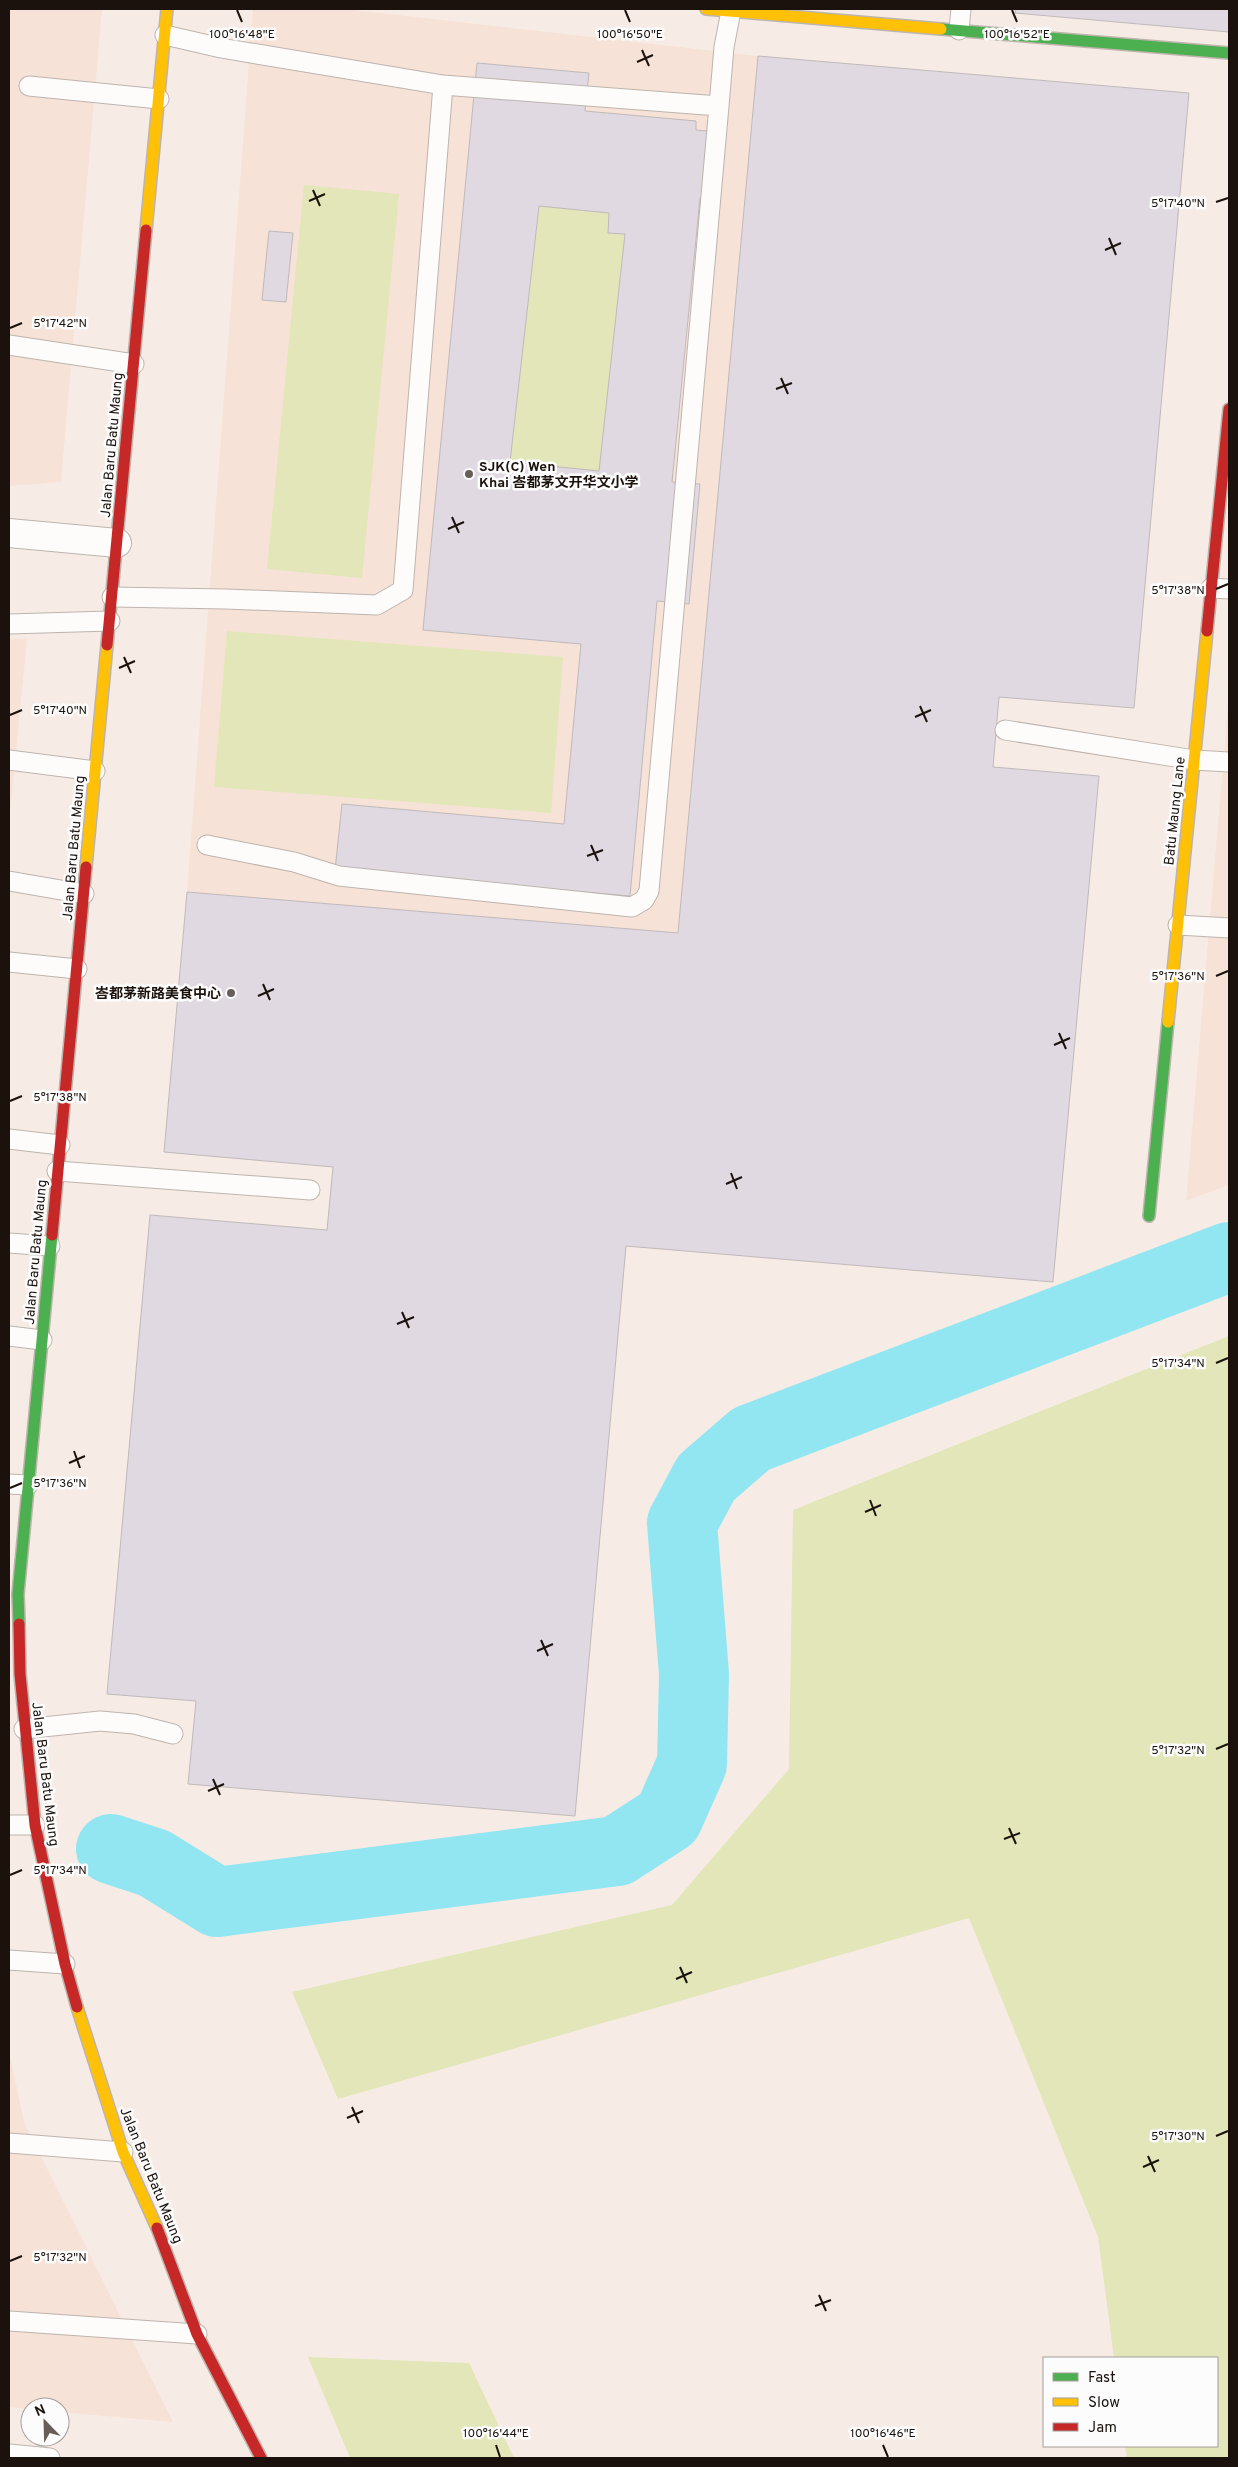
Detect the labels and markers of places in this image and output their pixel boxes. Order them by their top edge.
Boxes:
place label: SJK(C) Wen Khai 峇都茅文开华文小学 [479,459,638,492]
marker: SJK(C) Wen Khai 峇都茅文开华文小学 [463,468,475,480]
place label: 峇都茅新路美食中心 [95,985,221,1003]
marker: 峇都茅新路美食中心 [225,987,237,999]

